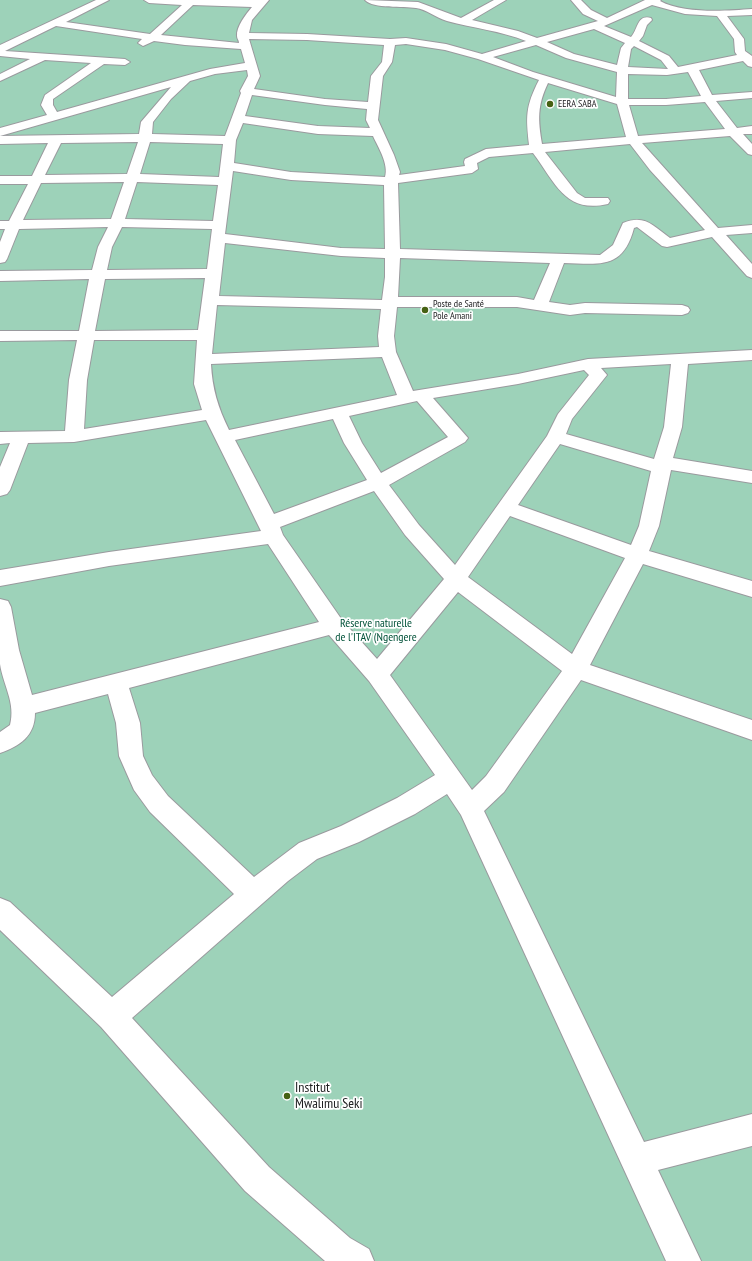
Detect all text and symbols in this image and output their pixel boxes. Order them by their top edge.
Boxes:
place label: EERA SABA [558,98,596,110]
marker: EERA SABA [545,99,555,109]
place label: Poste de Santé Pole Amani [433,298,484,322]
marker: Poste de Santé Pole Amani [420,305,430,315]
park label: Réserve naturelle de l'ITAV (Ngengere [335,617,417,645]
place label: Institut Mwalimu Seki [295,1080,362,1112]
marker: Institut Mwalimu Seki [282,1091,292,1101]

